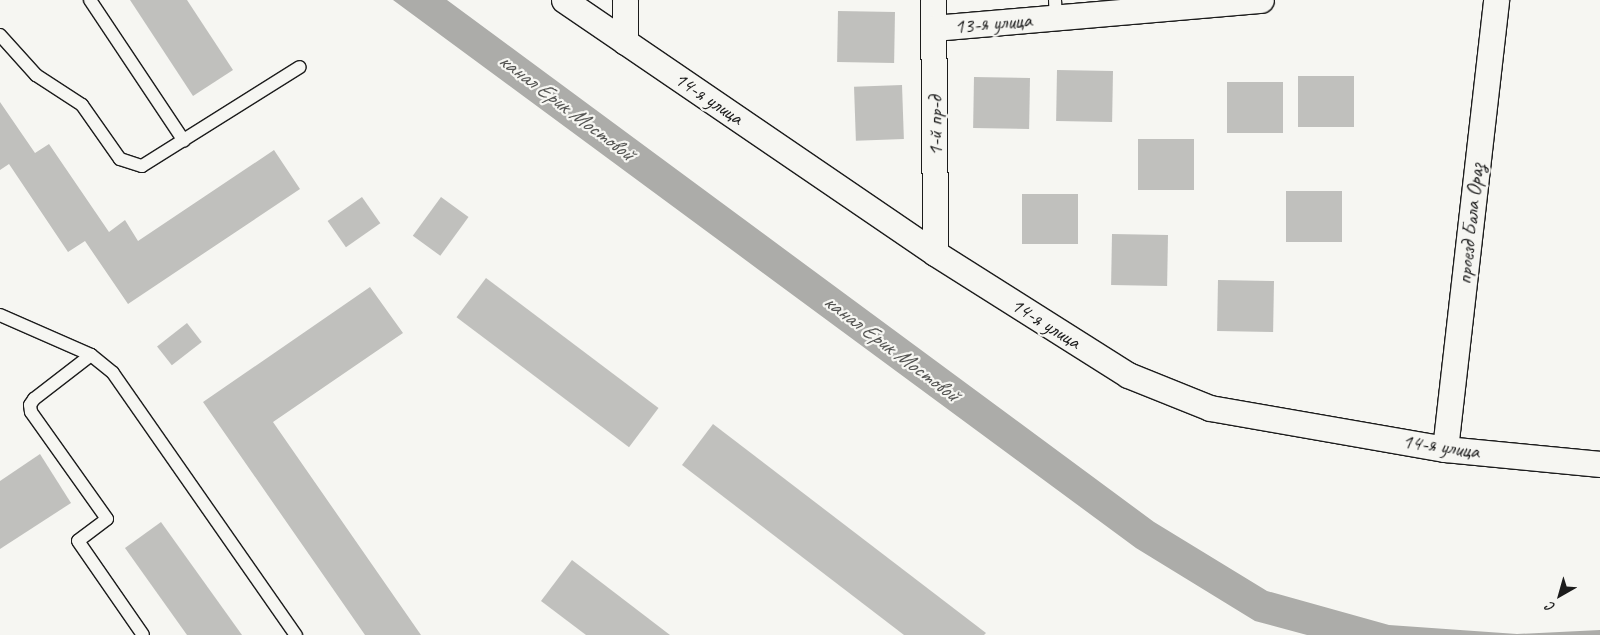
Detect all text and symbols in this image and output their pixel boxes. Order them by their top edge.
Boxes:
street label: 13-я улица [953,7,1033,39]
water label: канал Ерик Мостовой [492,47,640,167]
street label: 14-я улица [669,66,749,130]
street label: 1-й пр-д [922,96,948,156]
street label: проезд Бала Ораз [1451,161,1489,287]
water label: канал Ерик Мостовой [817,288,965,408]
street label: 14-я улица [1006,291,1086,355]
street label: 14-я улица [1400,428,1482,464]
north arrow [1535,570,1585,620]
text: С [1543,598,1558,616]

